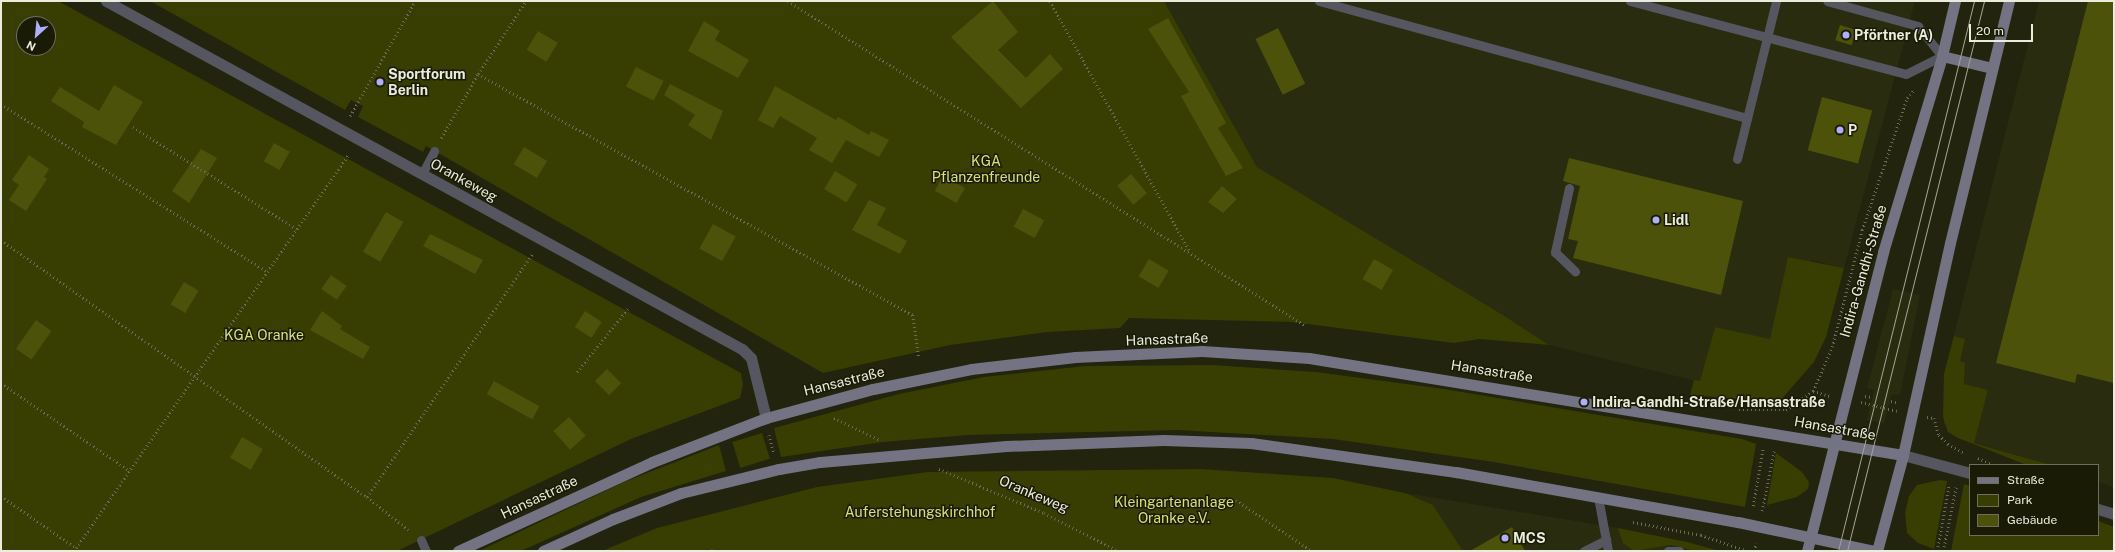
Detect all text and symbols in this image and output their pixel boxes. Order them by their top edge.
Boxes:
north arrow [16,16,56,56]
scale bar [1971,16,2035,42]
text: 20 m [1976,24,2004,38]
place label: Pförtner (A) [1854,27,1933,43]
marker: Pförtner (A) [1841,30,1851,40]
text: N [24,39,38,53]
place label: Sportforum Berlin [388,66,466,98]
marker: Sportforum Berlin [375,77,385,87]
place label: P [1848,122,1857,138]
marker: P [1835,125,1845,135]
park label: KGA Pflanzenfreunde [932,153,1040,186]
street label: Orankeweg [428,155,500,205]
street label: Indira-Gandhi-Straße [1836,203,1890,339]
place label: Lidl [1664,212,1689,228]
marker: Lidl [1651,215,1661,225]
park label: KGA Oranke [224,327,304,343]
street label: Hansastraße [1125,329,1209,349]
street label: Hansastraße [1450,356,1534,386]
street label: Hansastraße [802,363,886,399]
place label: Indira-Gandhi-Straße/Hansastraße [1592,394,1826,410]
marker: Indira-Gandhi-Straße/Hansastraße [1579,397,1589,407]
street label: Hansastraße [1793,413,1877,443]
legend [1969,464,2099,536]
street label: Hansastraße [498,472,580,522]
street label: Orankeweg [997,472,1071,516]
text: Straße [2007,473,2044,487]
text: Park [2007,493,2033,507]
park label: Kleingartenanlage Oranke e.V. [1114,494,1234,526]
park label: Auferstehungskirchhof [845,504,995,520]
text: Gebäude [2007,513,2057,527]
place label: MCS [1513,530,1546,546]
marker: MCS [1500,533,1510,543]

